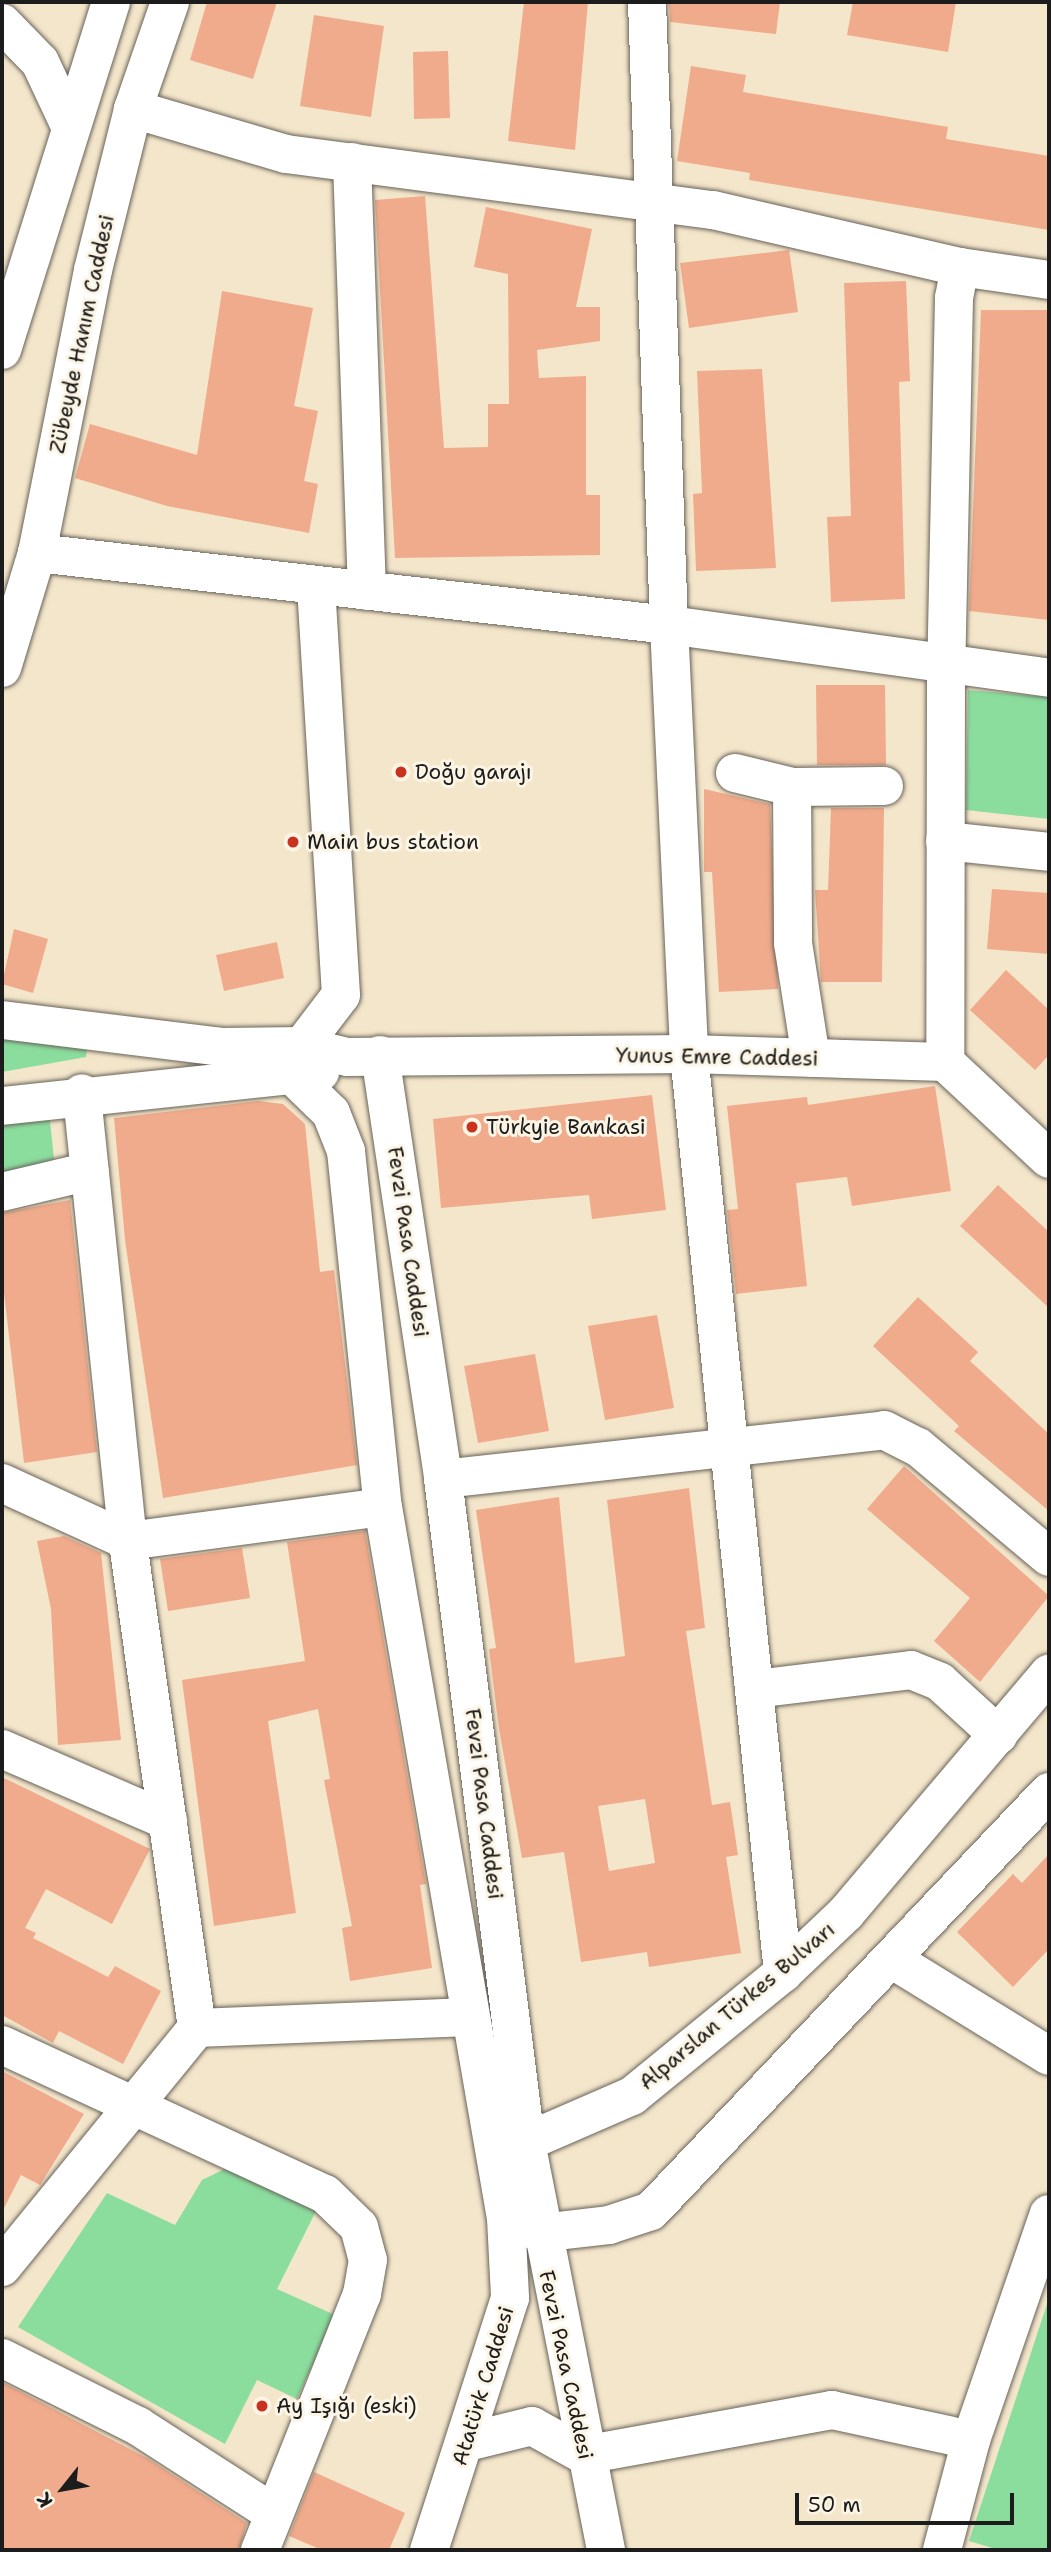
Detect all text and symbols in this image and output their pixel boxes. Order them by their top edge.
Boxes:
street label: Zübeyde Hanım Caddesi [44,212,120,456]
place label: Doğu garajı [415,759,532,785]
marker: Doğu garajı [393,764,409,780]
place label: Main bus station [307,829,479,855]
marker: Main bus station [285,834,301,850]
street label: Yunus Emre Caddesi [615,1043,819,1071]
place label: Türkyie Bankasi [486,1114,646,1140]
marker: Türkyie Bankasi [464,1119,480,1135]
street label: Fevzi Pasa Caddesi [382,1145,434,1339]
street label: Fevzi Pasa Caddesi [460,1707,508,1901]
street label: Alparslan Türkes Bulvarı [634,1917,840,2095]
street label: Fevzi Pasa Caddesi [534,2268,598,2462]
street label: Atatürk Caddesi [447,2303,519,2469]
place label: Ay Işığı (eski) [276,2393,417,2419]
marker: Ay Işığı (eski) [254,2398,270,2414]
north arrow [28,2454,98,2524]
scale bar [799,2478,1018,2522]
text: K [31,2488,59,2512]
text: 50 m [808,2491,861,2519]

